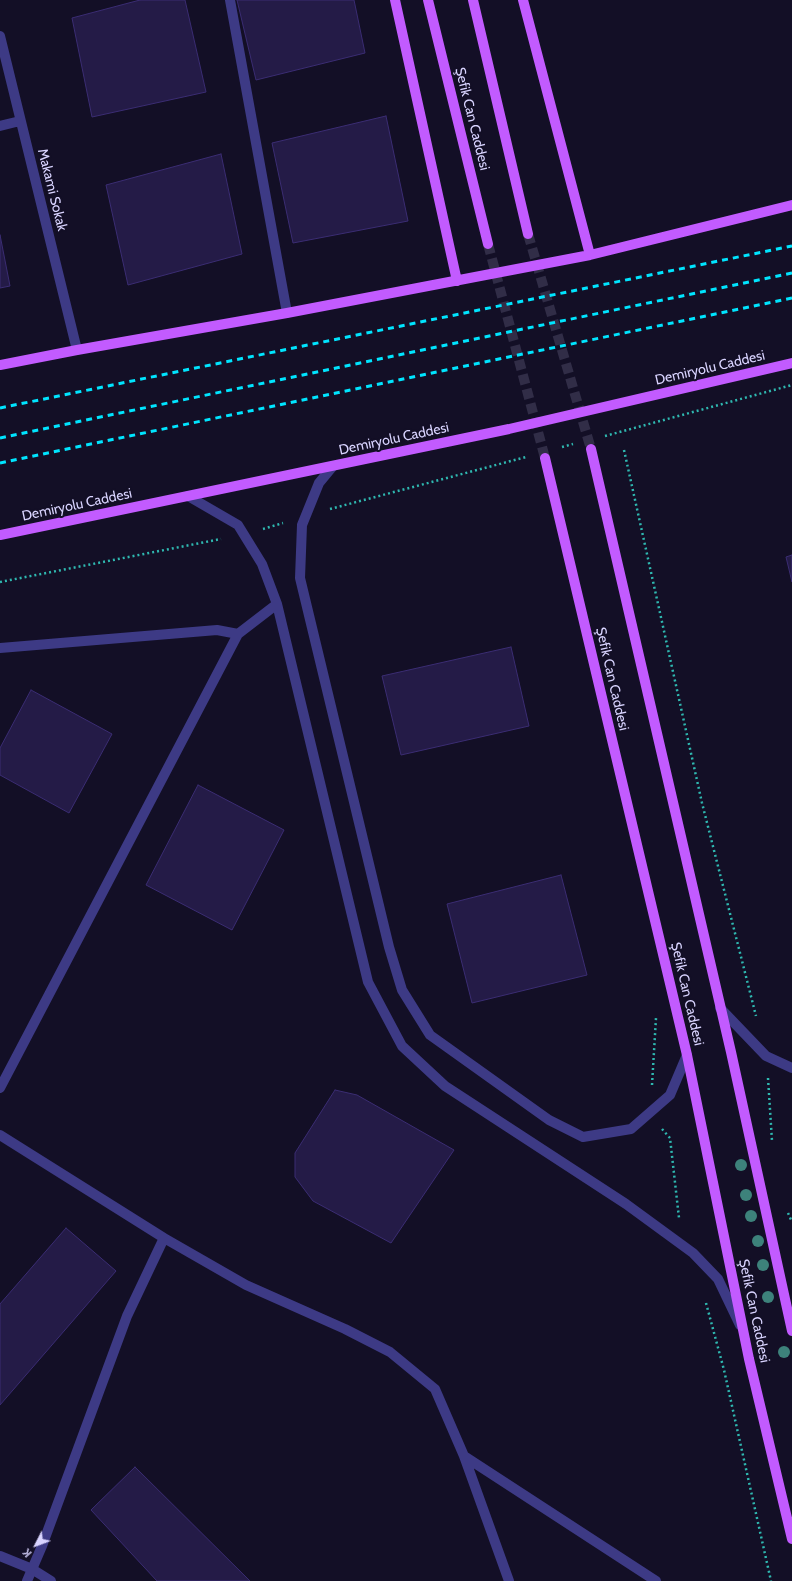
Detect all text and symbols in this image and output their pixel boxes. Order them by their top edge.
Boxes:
street label: Şefik Can Caddesi [451,66,493,172]
street label: Makami Sokak [34,147,70,233]
street label: Demiryolu Caddesi [653,347,767,389]
street label: Demiryolu Caddesi [337,419,451,459]
street label: Demiryolu Caddesi [20,485,134,525]
street label: Şefik Can Caddesi [592,626,632,732]
street label: Şefik Can Caddesi [667,941,707,1047]
street label: Şefik Can Caddesi [735,1258,773,1364]
north arrow [16,1525,56,1565]
text: K [20,1546,35,1560]

